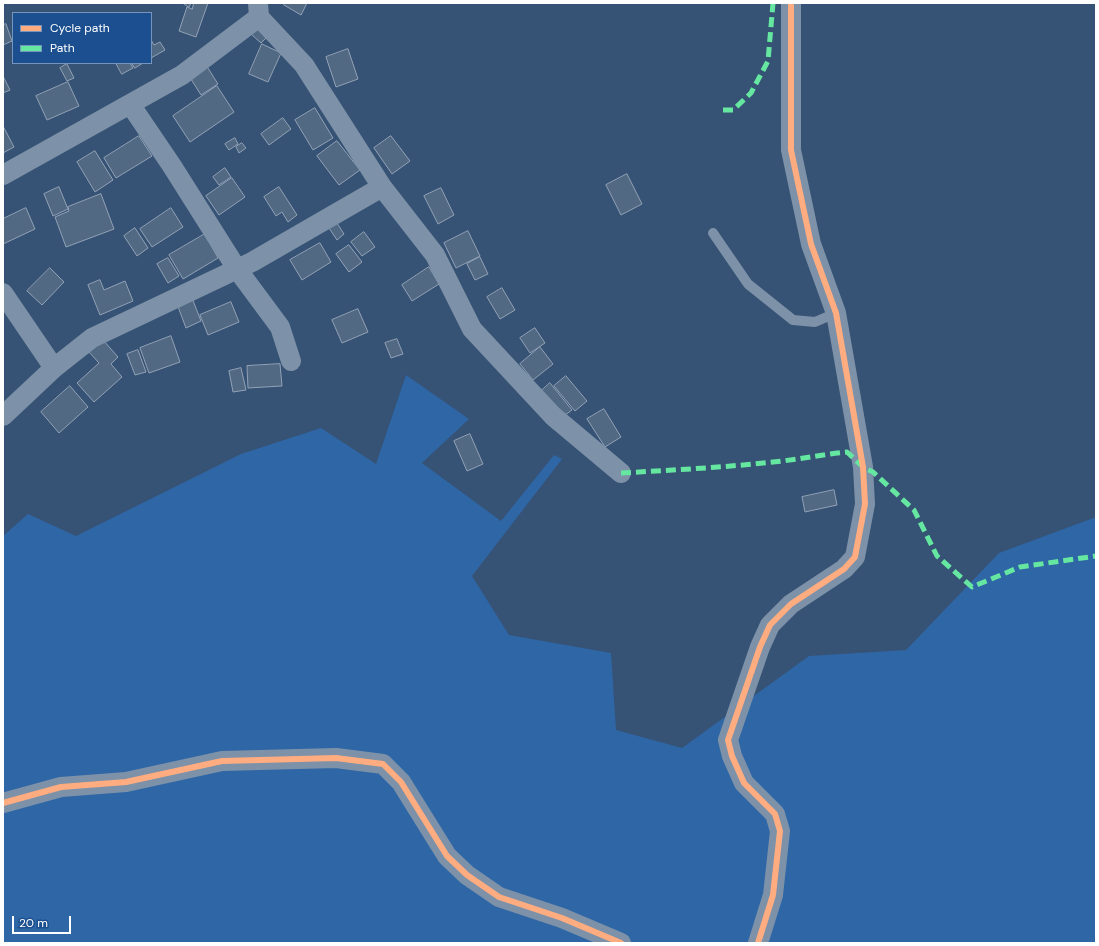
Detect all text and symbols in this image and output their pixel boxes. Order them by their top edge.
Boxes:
legend [12,12,152,64]
text: Cycle path [50,20,110,36]
text: Path [50,40,75,56]
scale bar [14,908,73,934]
text: 20 m [19,915,48,931]

